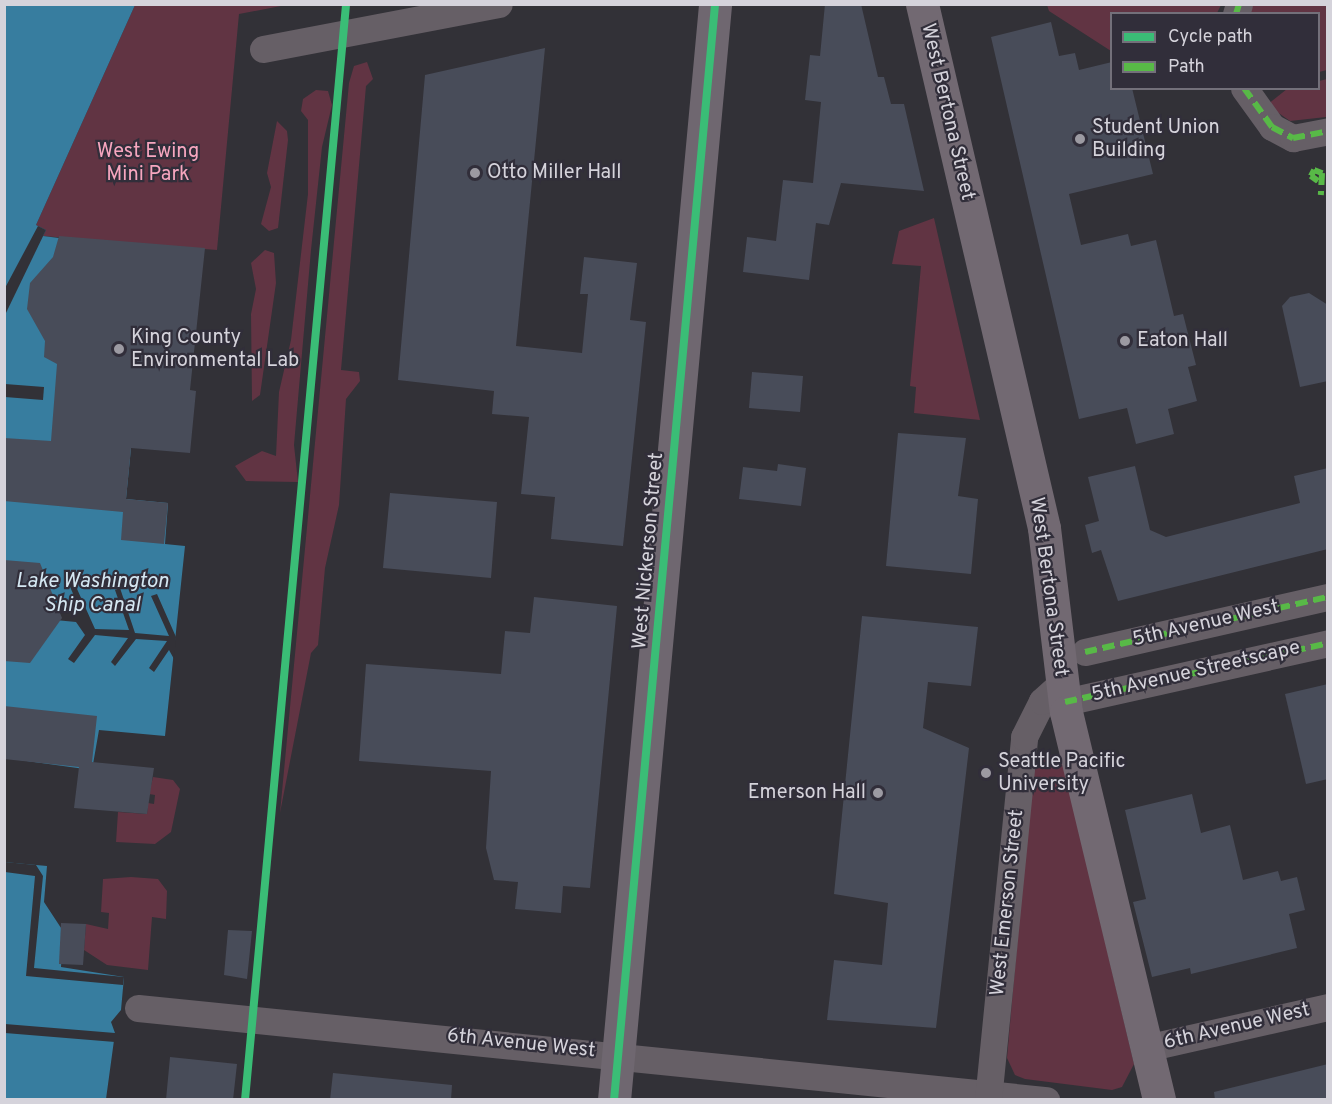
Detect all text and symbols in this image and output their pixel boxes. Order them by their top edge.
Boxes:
legend [1110,12,1320,90]
street label: West Bertona Street [915,21,979,203]
text: Cycle path [1168,26,1253,49]
text: Path [1168,56,1205,79]
place label: Student Union Building [1092,116,1220,163]
marker: Student Union Building [1073,132,1087,146]
park label: West Ewing Mini Park [97,141,199,188]
place label: Otto Miller Hall [487,161,622,185]
marker: Otto Miller Hall [468,166,482,180]
place label: King County Environmental Lab [131,326,299,373]
place label: Eaton Hall [1137,329,1228,353]
marker: Eaton Hall [1118,334,1132,348]
marker: King County Environmental Lab [112,342,126,356]
street label: West Nickerson Street [628,452,670,650]
street label: West Bertona Street [1024,496,1072,678]
water label: Lake Washington Ship Canal [15,569,169,619]
street label: 5th Avenue West [1130,595,1282,653]
street label: 5th Avenue Streetscape [1089,636,1303,708]
place label: Seattle Pacific University [998,750,1125,797]
marker: Seattle Pacific University [979,766,993,780]
place label: Emerson Hall [748,781,866,805]
marker: Emerson Hall [871,786,885,800]
street label: West Emerson Street [986,809,1030,997]
street label: 6th Avenue West [1161,998,1313,1056]
street label: 6th Avenue West [445,1024,597,1064]

